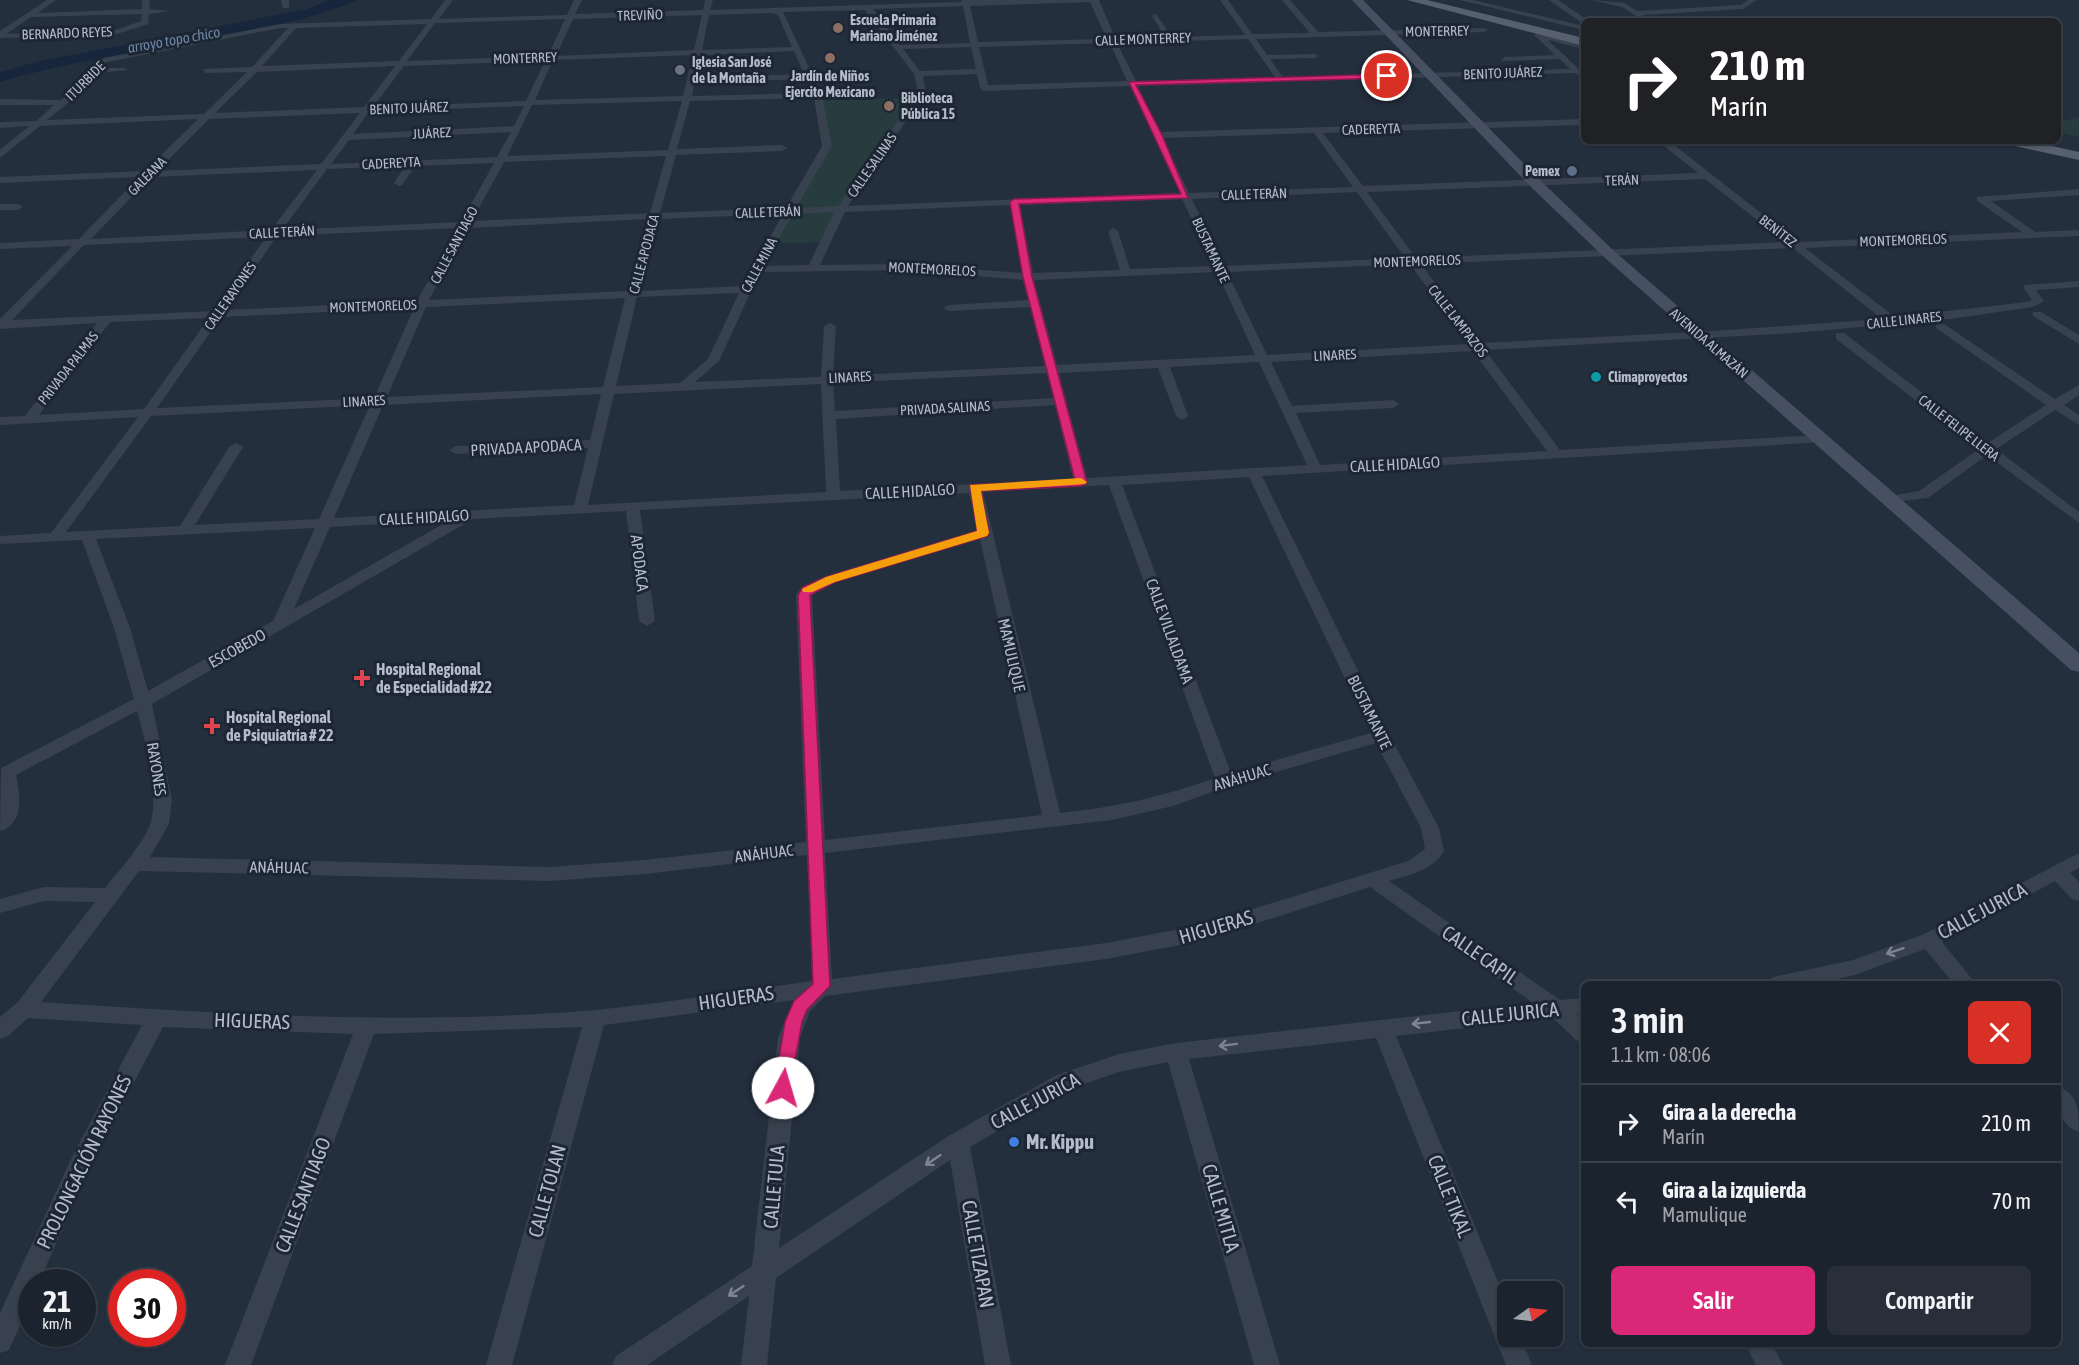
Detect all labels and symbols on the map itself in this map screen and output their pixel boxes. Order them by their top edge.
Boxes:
street label: TREVIÑO [617,6,663,24]
place label: Escuela Primaria Mariano Jiménez [850,12,937,44]
marker: Escuela Primaria Mariano Jiménez [831,21,845,35]
street label: MONTERREY [1405,22,1470,40]
street label: BERNARDO REYES [21,23,113,43]
water label: arroyo topo chico [126,23,222,56]
street label: CALLE MONTERREY [1095,29,1192,49]
street label: MONTERREY [493,49,558,67]
pin [1361,50,1412,101]
marker: Jardín de Niños Ejercito Mexicano [823,51,837,65]
place label: Iglesia San José de la Montaña [692,54,772,86]
street label: ITURBIDE [62,58,108,104]
marker: Iglesia San José de la Montaña [673,63,687,77]
street label: BENITO JUÁREZ [1463,64,1543,82]
place label: Jardín de Niños Ejercito Mexicano [785,68,875,100]
place label: Biblioteca Pública 15 [901,90,955,122]
street label: BENITO JUÁREZ [369,99,449,117]
marker: Biblioteca Pública 15 [882,99,896,113]
street label: CADEREYTA [1341,120,1401,138]
street label: JUÁREZ [412,124,452,142]
street label: CALLE SALINAS [844,130,900,200]
street label: GALEANA [124,153,170,199]
street label: CADEREYTA [361,153,421,173]
place label: Pemex [1525,163,1560,179]
marker: Pemex [1565,164,1579,178]
street label: TERÁN [1605,171,1639,189]
street label: CALLE TERÁN [1221,185,1287,203]
street label: CALLE TERÁN [735,203,801,221]
street label: CALLE SANTIAGO [427,204,481,286]
street label: CALLE APODACA [626,212,662,295]
street label: BENÍTEZ [1756,212,1800,250]
street label: BUSTAMANTE [1189,215,1233,285]
street label: CALLE TERÁN [249,222,315,242]
street label: MONTEMORELOS [1859,230,1947,250]
street label: CALLE MINA [738,235,780,295]
street label: MONTEMORELOS [1373,251,1461,271]
street label: CALLE RAYONES [201,259,259,333]
street label: MONTEMORELOS [888,259,976,279]
street label: CALLE LAMPAZOS [1425,282,1491,360]
street label: MONTEMORELOS [329,296,417,316]
street label: AVENIDA ALMAZÁN [1667,305,1751,381]
street label: CALLE LINARES [1866,308,1942,332]
street label: PRIVADA PALMAS [35,328,102,408]
street label: LINARES [1313,346,1357,364]
street label: LINARES [828,368,872,386]
place label: Climaproyectos [1608,369,1688,385]
marker: Climaproyectos [1589,370,1603,384]
street label: LINARES [342,392,386,410]
street label: CALLE FELIPE LLERA [1916,392,2003,465]
street label: PRIVADA SALINAS [900,398,991,418]
street label: PRIVADA APODACA [470,435,582,459]
street label: CALLE HIDALGO [1349,453,1441,475]
street label: CALLE HIDALGO [864,480,956,502]
street label: CALLE HIDALGO [378,506,470,528]
street label: APODACA [628,534,652,592]
street label: CALLE VILLALDAMA [1143,576,1197,686]
street label: MAMULIQUE [995,617,1029,694]
street label: ESCOBEDO [205,625,269,671]
place label: Hospital Regional de Especialidad #22 [376,660,492,696]
marker: Hospital Regional de Especialidad #22 [353,669,371,687]
street label: BUSTAMANTE [1344,672,1396,752]
place label: Hospital Regional de Psiquiatría # 22 [226,708,334,744]
marker: Hospital Regional de Psiquiatría # 22 [203,717,221,735]
street label: RAYONES [144,741,170,797]
street label: ANÁHUAC [1211,760,1273,794]
street label: ANÁHUAC [734,840,794,866]
street label: ANÁHUAC [249,857,309,877]
street label: CALLE JURICA [1933,877,2030,944]
street label: HIGUERAS [1176,905,1255,948]
street label: CALLE CAPIL [1438,920,1523,989]
one-way arrow [1886,946,1905,957]
street label: HIGUERAS [697,981,775,1014]
street label: CALLE JURICA [1460,997,1560,1030]
street label: HIGUERAS [214,1008,290,1033]
one-way arrow [1412,1018,1432,1029]
one-way arrow [1218,1040,1238,1051]
position arrow [751,1056,815,1120]
street label: CALLE JURICA [986,1067,1083,1134]
street label: PROLONGACIÓN RAYONES [31,1071,136,1252]
place label: Mr. Kippu [1026,1130,1094,1153]
street label: CALLE SANTIAGO [270,1134,335,1256]
marker: Mr. Kippu [1007,1135,1021,1149]
street label: CALLE TOLAN [523,1142,570,1240]
street label: CALLE TULA [758,1144,789,1230]
street label: CALLE TIKAL [1424,1151,1477,1241]
one-way arrow [924,1153,941,1166]
street label: CALLE MITLA [1198,1161,1245,1255]
street label: CALLE TIZAPAN [958,1198,999,1309]
speed limit sign: 30 [108,1269,186,1347]
north arrow [1497,1281,1563,1347]
one-way arrow [727,1285,744,1298]

